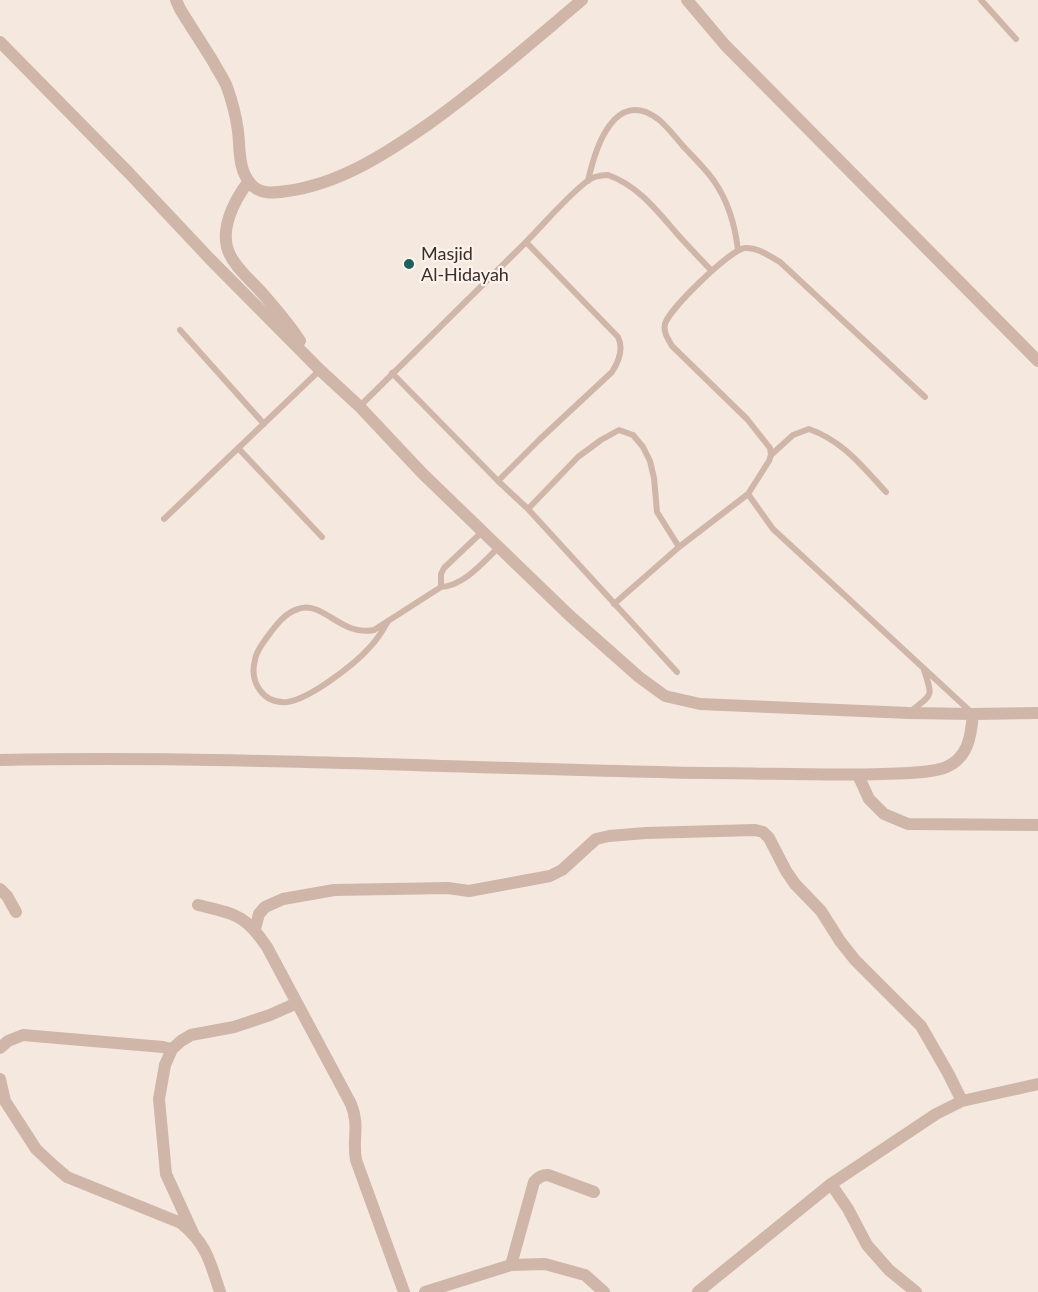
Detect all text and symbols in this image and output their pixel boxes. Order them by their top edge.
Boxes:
place label: Masjid Al-Hidayah [421,243,509,286]
marker: Masjid Al-Hidayah [402,257,416,271]

